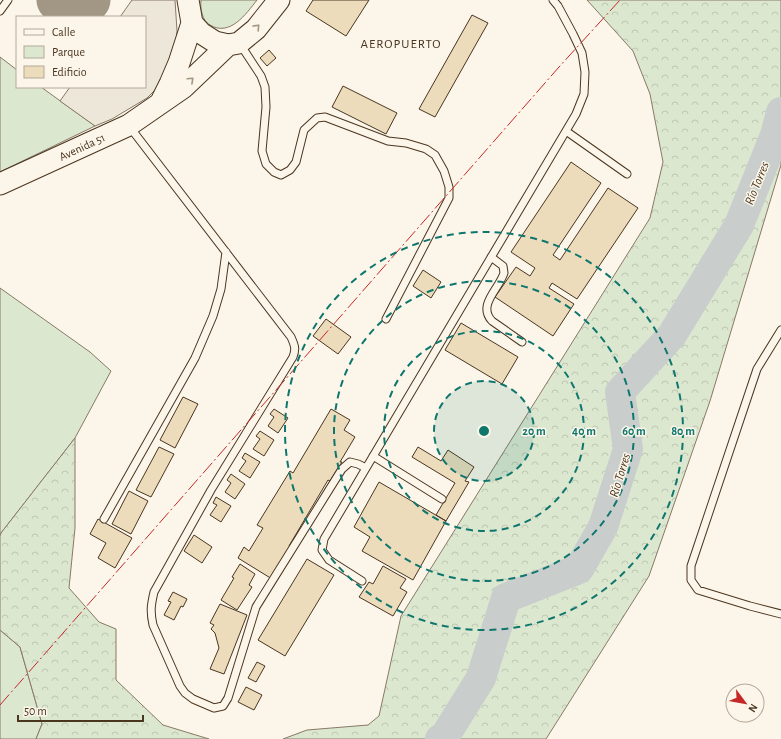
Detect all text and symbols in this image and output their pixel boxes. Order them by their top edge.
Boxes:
legend [16,16,146,88]
one-way arrow [252,24,260,32]
text: Calle [52,26,75,38]
district label: AEROPUERTO [360,38,442,51]
text: Parque [52,46,85,58]
text: Edificio [52,66,87,78]
one-way arrow [186,77,194,85]
street label: Avenida 51 [57,131,107,163]
water label: Río Torres [743,160,772,207]
centre of rings [477,424,491,438]
text: 20 m [522,425,546,437]
text: 40 m [572,425,596,437]
text: 60 m [622,425,646,437]
text: 80 m [671,425,695,437]
water label: Río Torres [608,452,633,499]
north arrow [725,683,765,723]
scale bar [18,697,143,723]
text: N [746,702,760,714]
text: 50 m [24,705,47,717]

